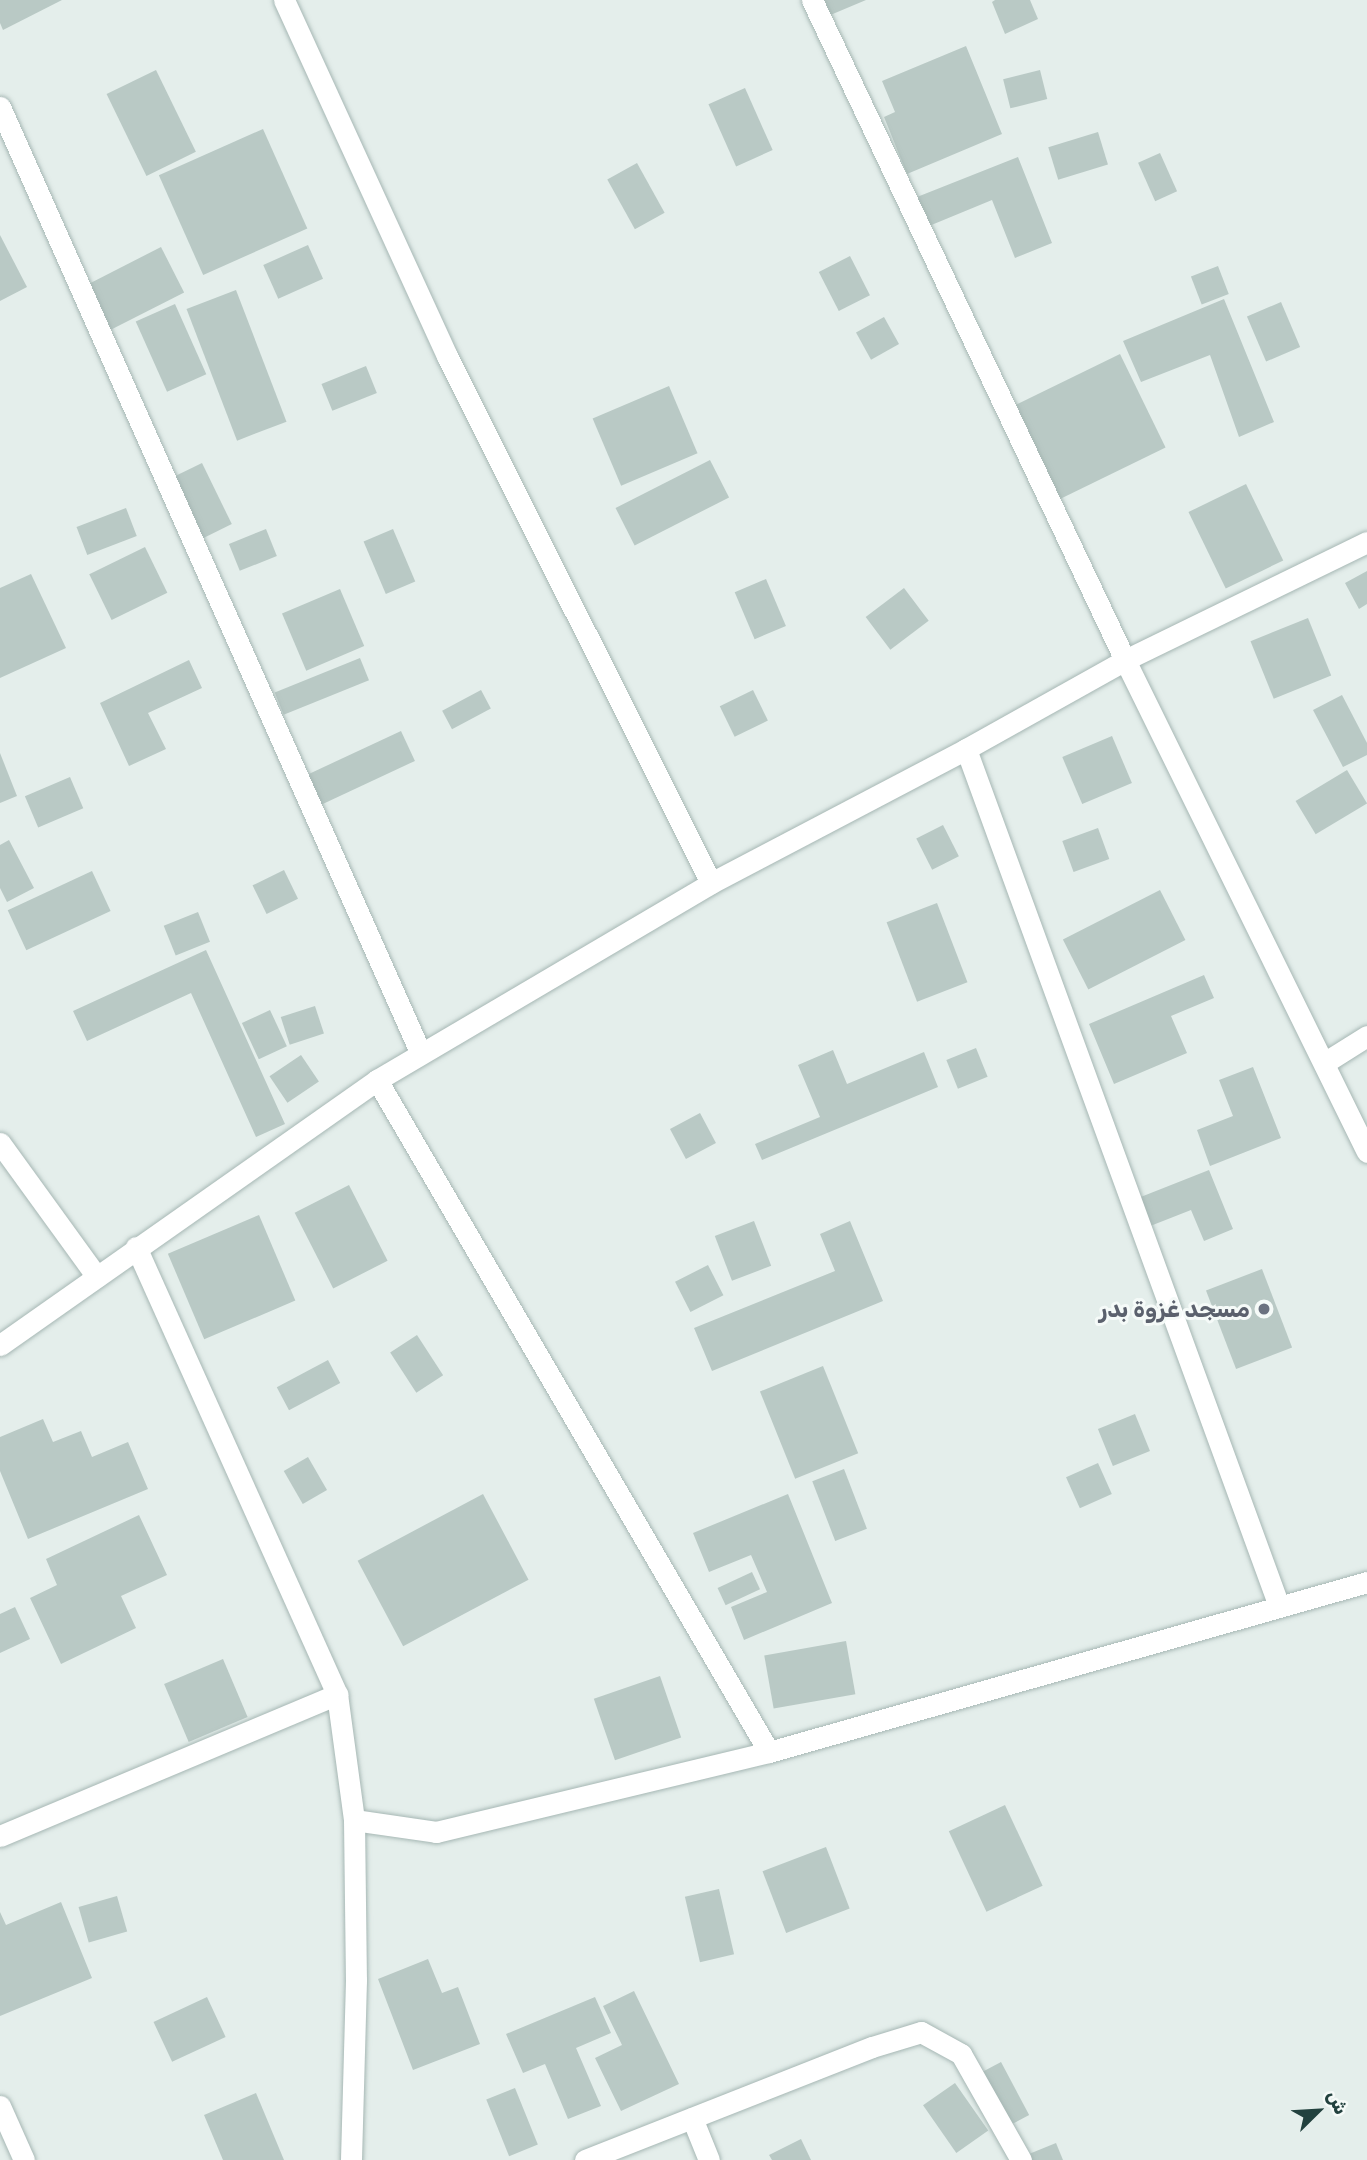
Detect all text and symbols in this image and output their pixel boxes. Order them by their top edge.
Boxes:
place label: مسجد غزوة بدر [1099,1295,1250,1323]
marker: مسجد غزوة بدر [1256,1301,1272,1317]
north arrow [1283,2076,1353,2146]
text: ش [1322,2087,1353,2118]

